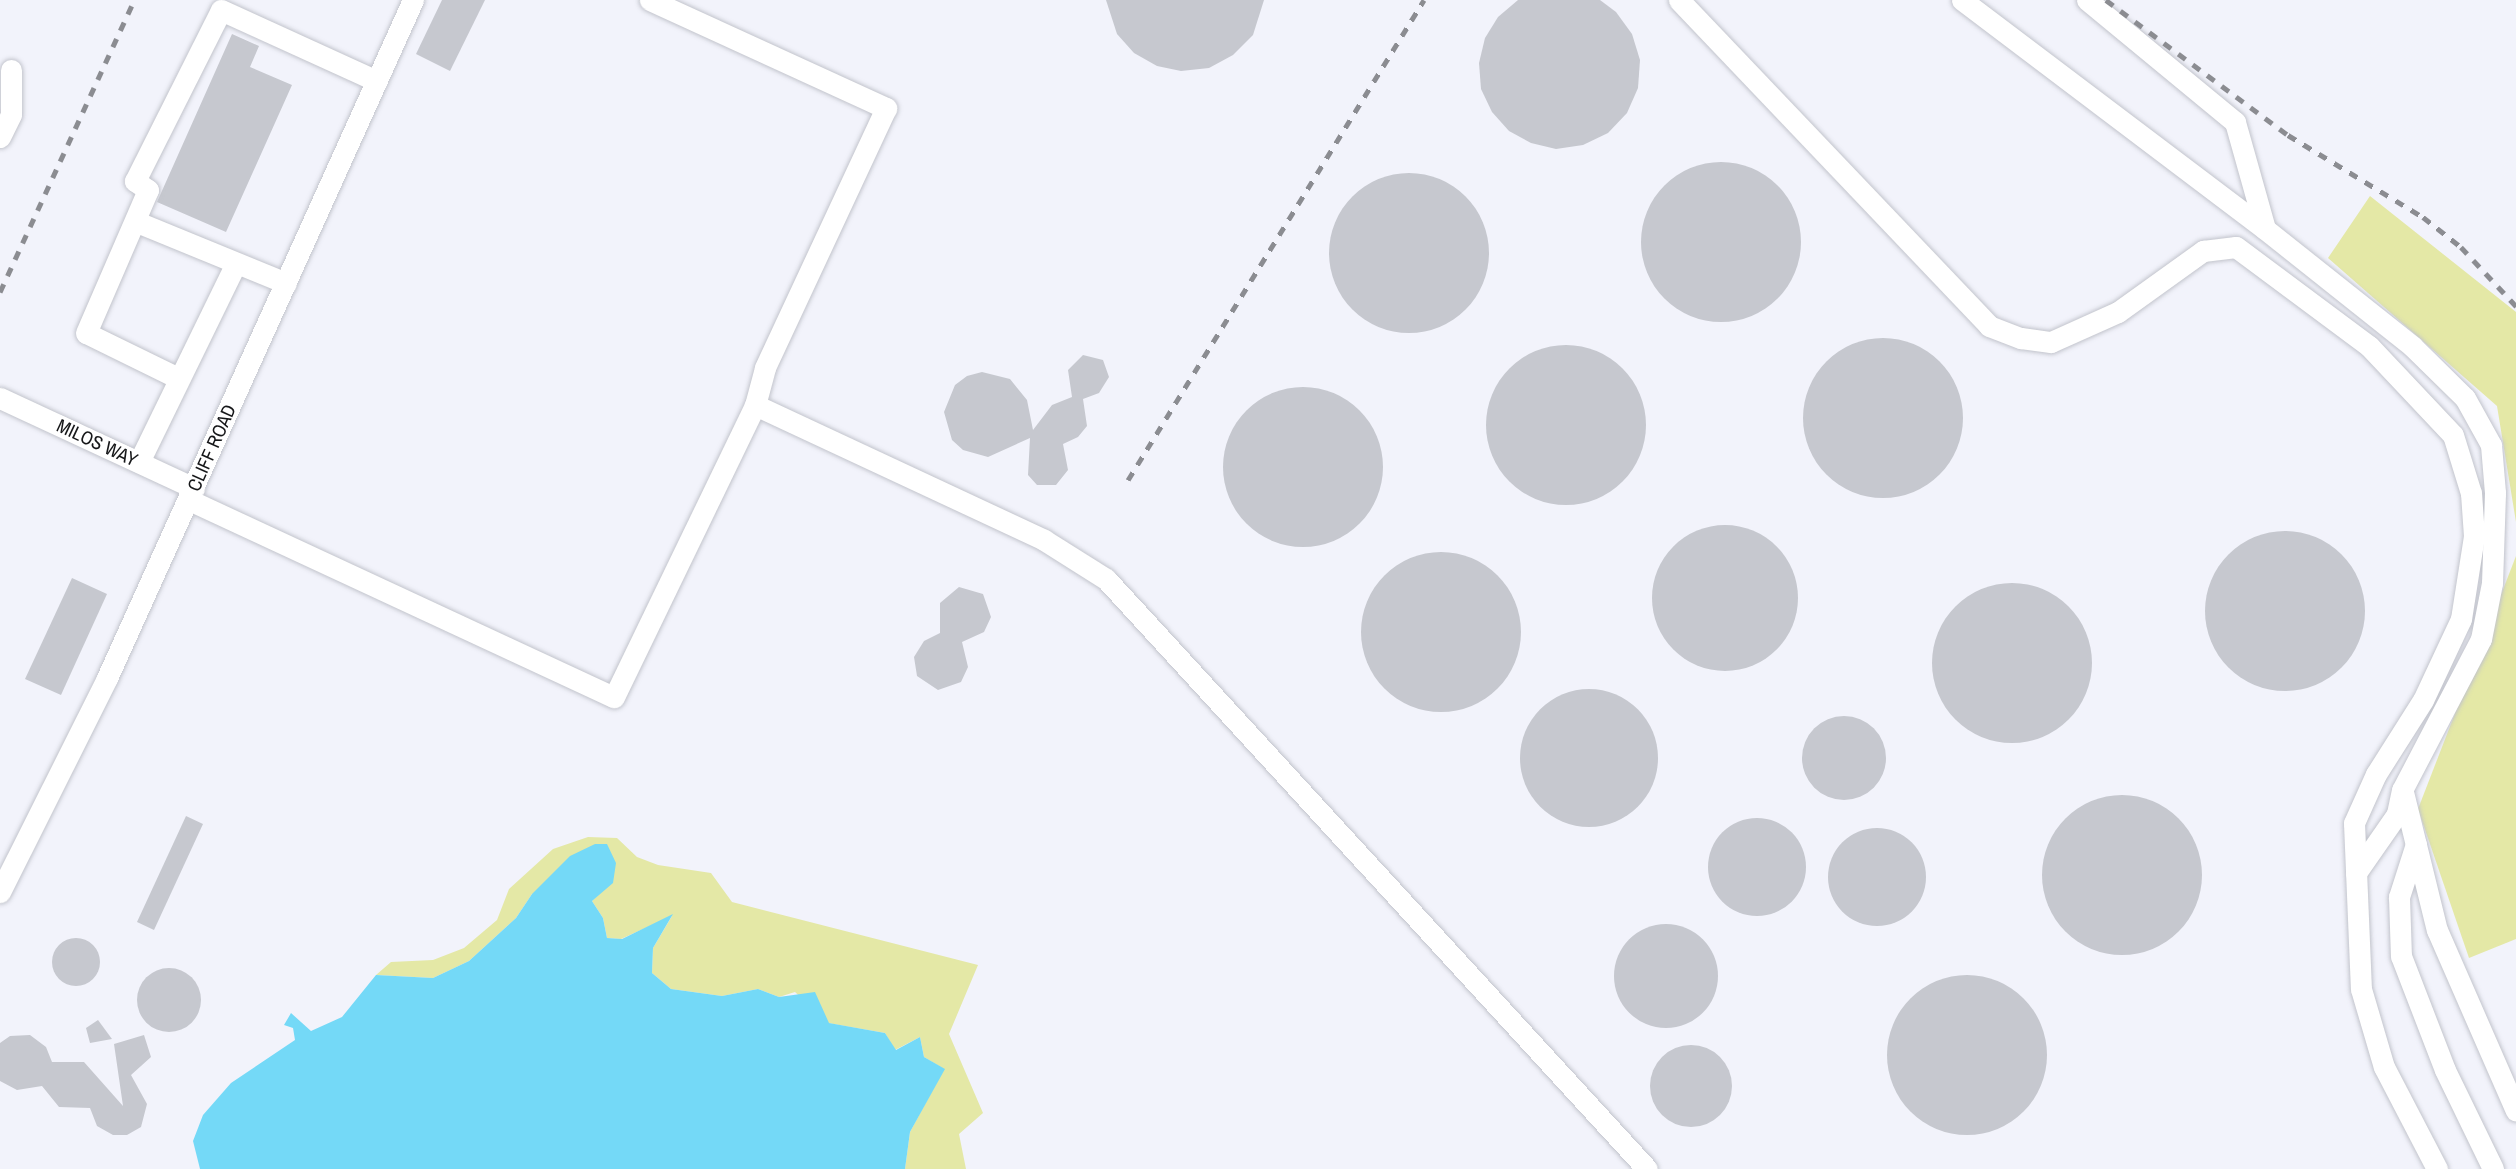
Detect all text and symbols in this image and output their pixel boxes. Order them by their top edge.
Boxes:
street label: CLIFF ROAD [183,401,241,495]
street label: MILOS WAY [53,414,141,472]

